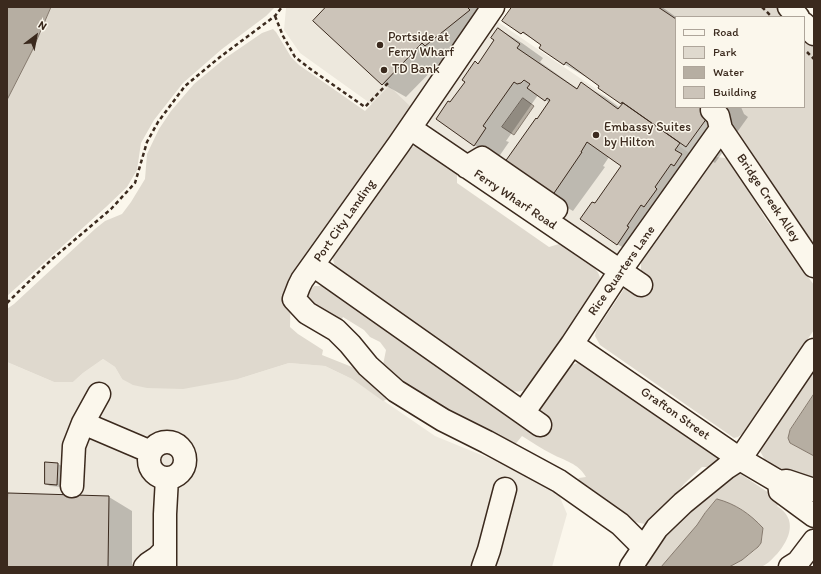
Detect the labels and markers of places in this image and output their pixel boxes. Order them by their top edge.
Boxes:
place label: Portside at Ferry Wharf [388,30,454,61]
marker: Portside at Ferry Wharf [375,40,385,50]
place label: TD Bank [392,62,440,78]
marker: TD Bank [379,65,389,75]
place label: Embassy Suites by Hilton [604,120,691,151]
marker: Embassy Suites by Hilton [591,130,601,140]

